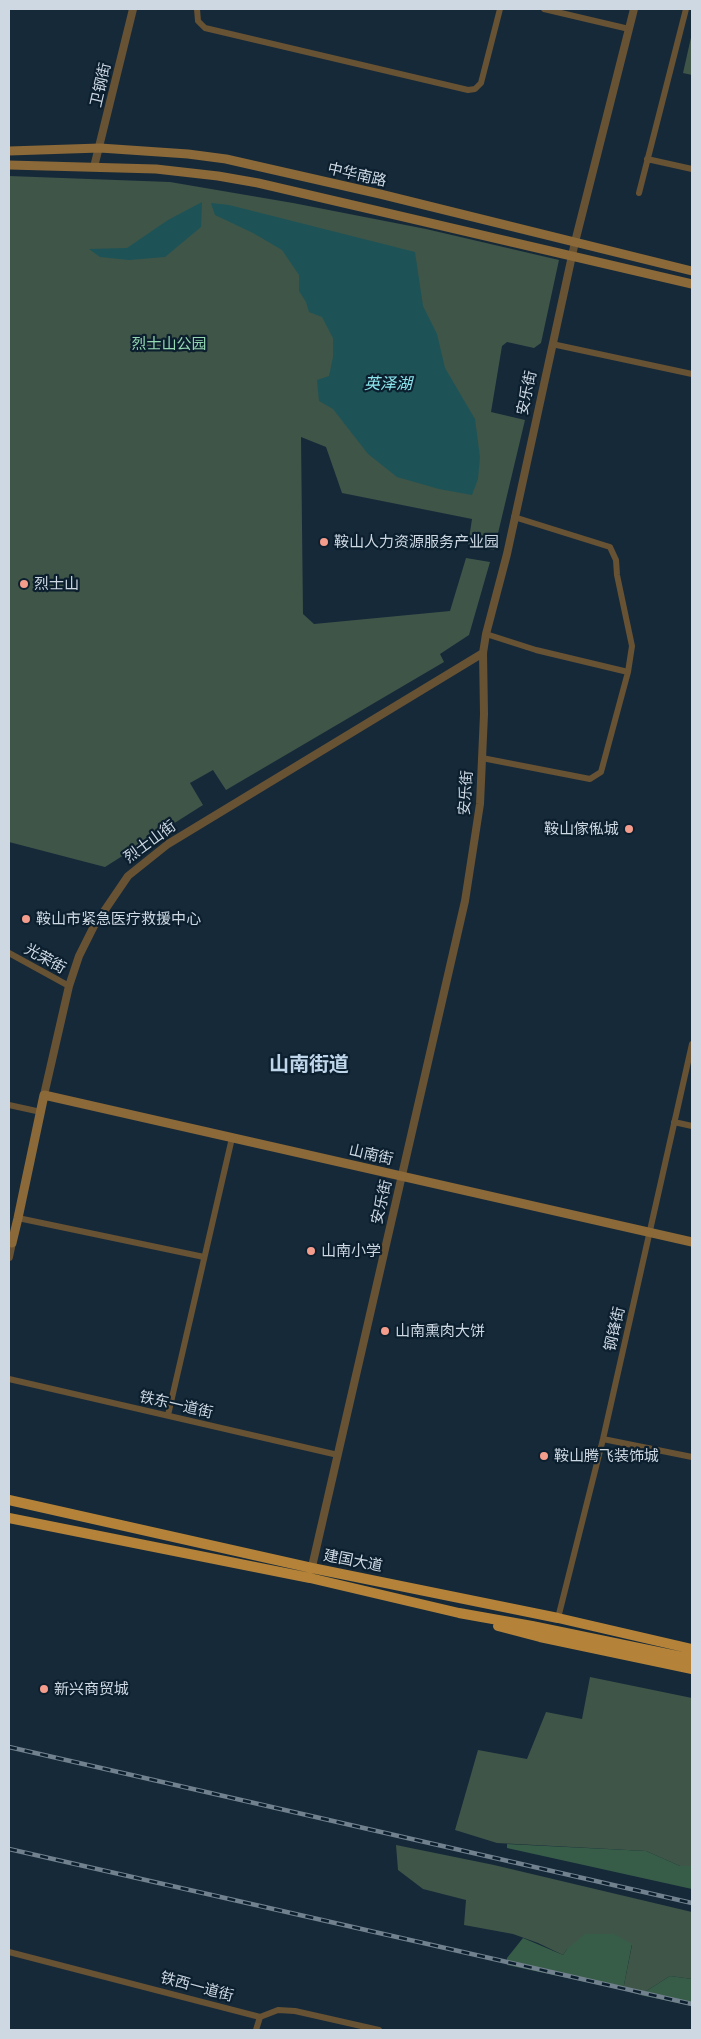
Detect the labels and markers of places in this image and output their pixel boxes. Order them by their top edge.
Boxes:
place label: 鞍山人力资源服务产业园 [334,533,499,551]
marker: 鞍山人力资源服务产业园 [318,536,330,548]
place label: 烈士山 [34,575,79,593]
marker: 烈士山 [18,578,30,590]
place label: 鞍山傢俬城 [544,820,619,838]
marker: 鞍山傢俬城 [623,823,635,835]
place label: 鞍山市紧急医疗救援中心 [36,910,201,928]
marker: 鞍山市紧急医疗救援中心 [20,913,32,925]
place label: 山南小学 [321,1242,381,1260]
marker: 山南小学 [305,1245,317,1257]
place label: 山南熏肉大饼 [395,1322,485,1340]
marker: 山南熏肉大饼 [379,1325,391,1337]
place label: 鞍山腾飞装饰城 [554,1447,659,1465]
marker: 鞍山腾飞装饰城 [538,1450,550,1462]
place label: 新兴商贸城 [54,1680,129,1698]
marker: 新兴商贸城 [38,1683,50,1695]

